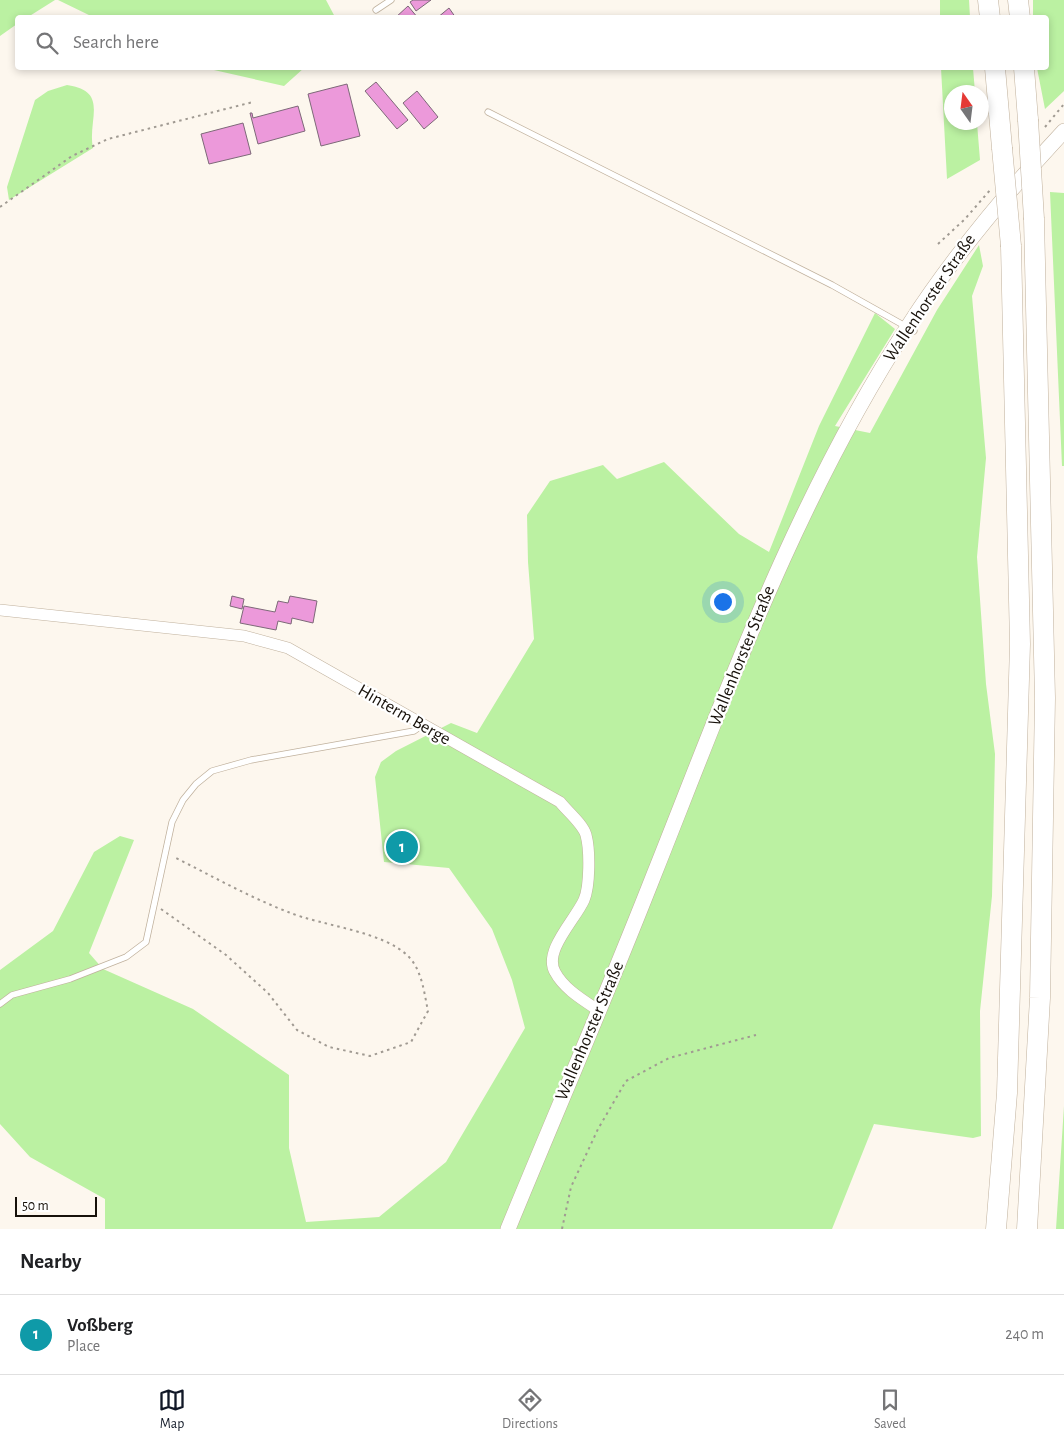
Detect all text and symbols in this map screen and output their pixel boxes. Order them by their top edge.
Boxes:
search box [15,15,1049,70]
icon: search [33,29,61,57]
text: Search here [73,33,159,52]
north arrow [944,85,989,130]
street label: Wallenhorster Straße [881,231,979,365]
street label: Wallenhorster Straße [706,583,778,729]
your location [710,589,736,615]
street label: Hinterm Berge [355,681,453,749]
pin: 1 [386,828,418,866]
street label: Wallenhorster Straße [553,959,627,1103]
scale bar [15,1194,98,1217]
text: 50 m [22,1199,49,1213]
text: Nearby [20,1251,81,1272]
text: Voßberg [67,1316,133,1335]
text: 1 [33,1326,39,1342]
text: 240 m [1005,1326,1044,1342]
text: Place [67,1338,100,1354]
tab: Map [158,1386,186,1433]
tab: Directions [502,1386,558,1433]
tab: Saved [874,1386,906,1433]

